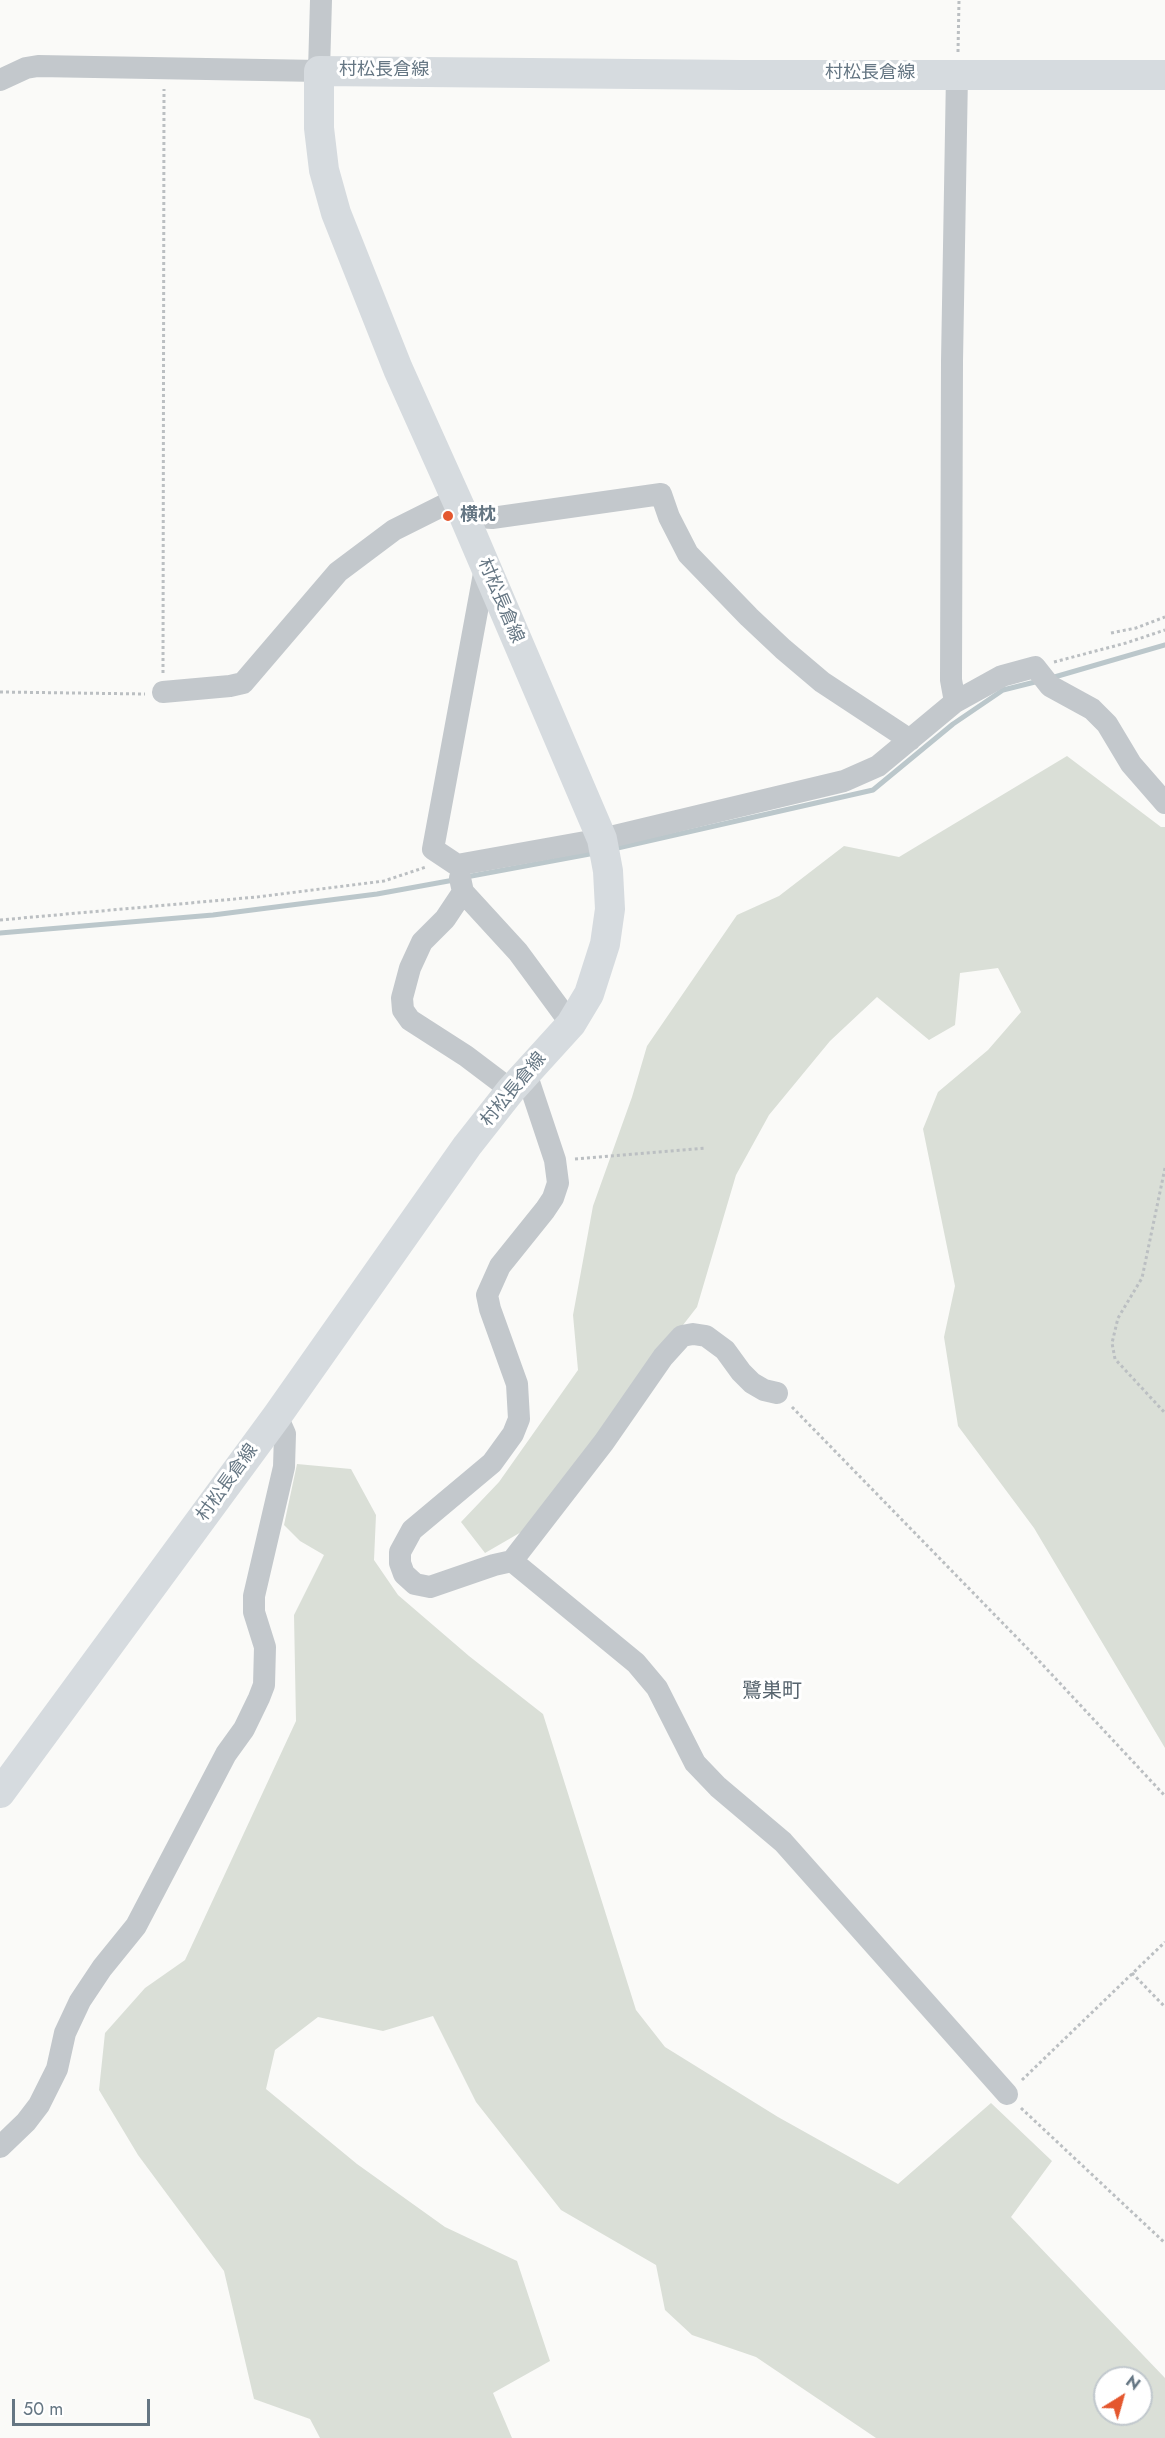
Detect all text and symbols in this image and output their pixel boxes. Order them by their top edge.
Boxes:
street label: 村松長倉線 [339,60,429,82]
street label: 村松長倉線 [825,63,915,85]
place label: 横枕 [460,505,496,527]
marker: 横枕 [441,509,455,523]
street label: 村松長倉線 [472,555,528,647]
street label: 村松長倉線 [477,1049,551,1131]
street label: 村松長倉線 [193,1440,263,1526]
district label: 鷺巣町 [742,1680,802,1704]
north arrow [1093,2366,1153,2426]
text: N [1121,2370,1145,2396]
scale bar [15,2387,153,2425]
text: 50 m [23,2396,63,2422]

